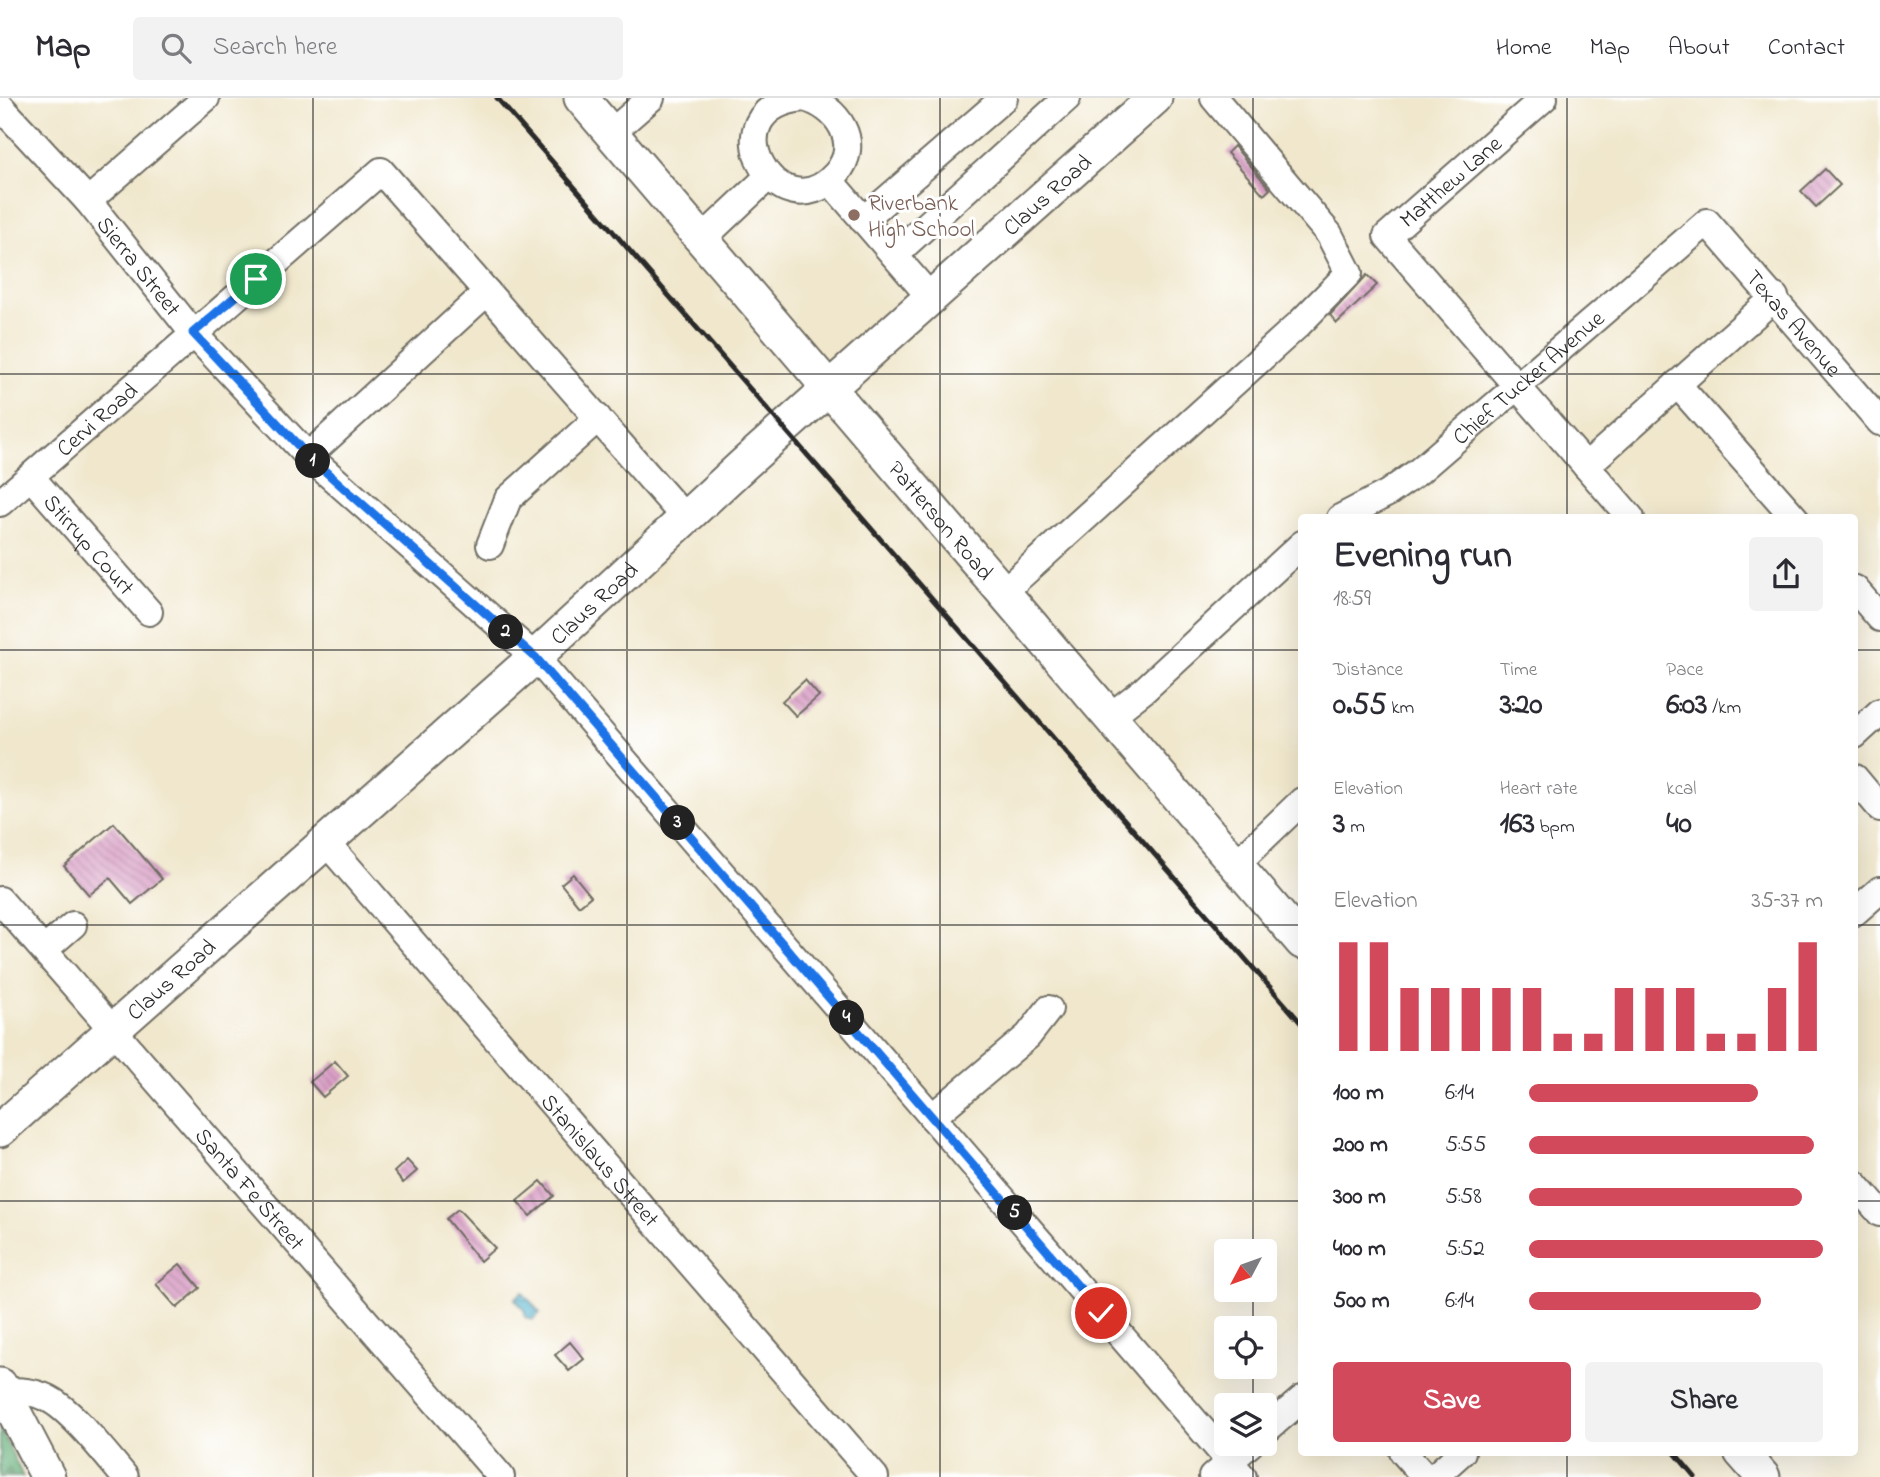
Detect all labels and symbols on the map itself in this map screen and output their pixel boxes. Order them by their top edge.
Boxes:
street label: Matthew Lane [1393,128,1511,237]
street label: Claus Road [997,147,1100,245]
place label: Riverbank High School [868,188,975,248]
marker: Riverbank High School [846,207,862,223]
street label: Sierra Street [87,210,188,324]
pin [226,249,286,309]
street label: Texas Avenue [1736,263,1848,386]
street label: Chief Tucker Avenue [1446,303,1613,454]
street label: Cervi Road [50,376,146,466]
pin: 1 [296,444,330,478]
street label: Patterson Road [879,455,1000,589]
street label: Stirrup Court [34,488,141,604]
street label: Claus Road [544,555,647,654]
pin: 2 [489,614,524,650]
pin: 3 [660,806,696,840]
street label: Claus Road [120,932,224,1030]
pin: 4 [830,1000,864,1035]
street label: Stanislaus Street [532,1087,666,1236]
street label: Santa Fe Street [186,1121,311,1259]
pin: 5 [998,1196,1032,1230]
north arrow [1214,1239,1278,1302]
pin [1071,1283,1131,1343]

